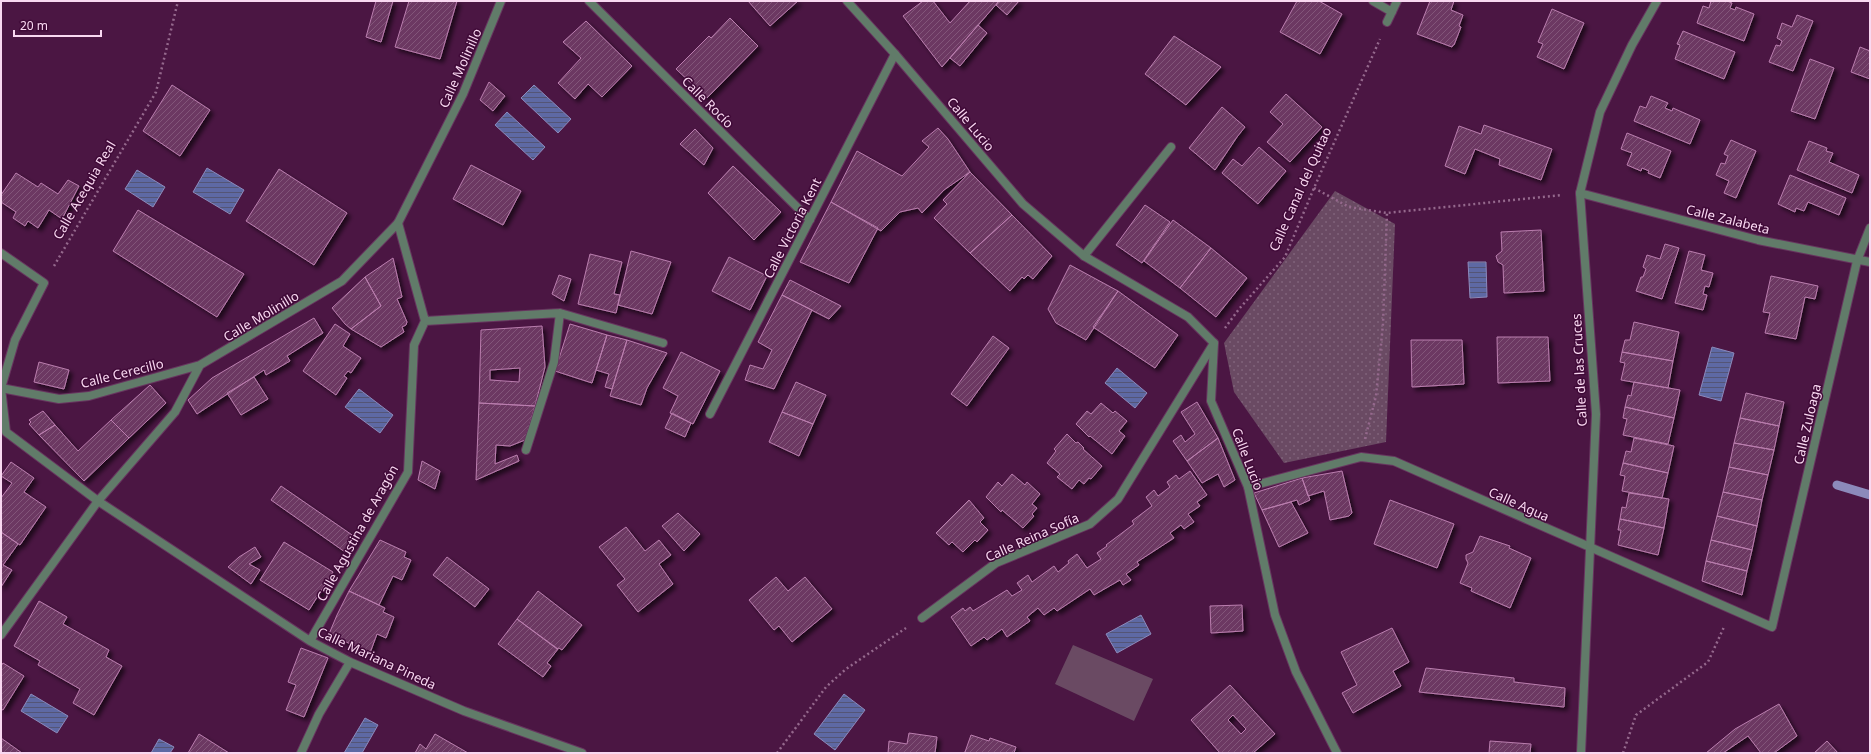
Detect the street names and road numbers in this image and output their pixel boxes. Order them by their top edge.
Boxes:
street label: Calle Molinillo [434,25,486,111]
street label: Calle Rocío [678,72,738,132]
street label: Calle Lucio [943,93,999,155]
street label: Calle Canal del Quitao [1265,124,1336,254]
street label: Calle Acequia Real [48,137,120,243]
street label: Calle Victoria Kent [759,174,825,281]
street label: Calle Zalabeta [1684,200,1772,238]
street label: Calle Molinillo [220,286,302,346]
street label: Calle de las Cruces [1567,313,1591,427]
street label: Calle Cerecillo [79,354,166,392]
street label: Calle Zuloaga [1789,382,1825,466]
street label: Calle Lucio [1228,425,1268,493]
street label: Calle Agustina de Aragón [312,461,402,605]
street label: Calle Agua [1486,483,1552,525]
street label: Calle Reina Sofía [982,508,1082,566]
street label: Calle Mariana Pineda [315,623,439,693]

